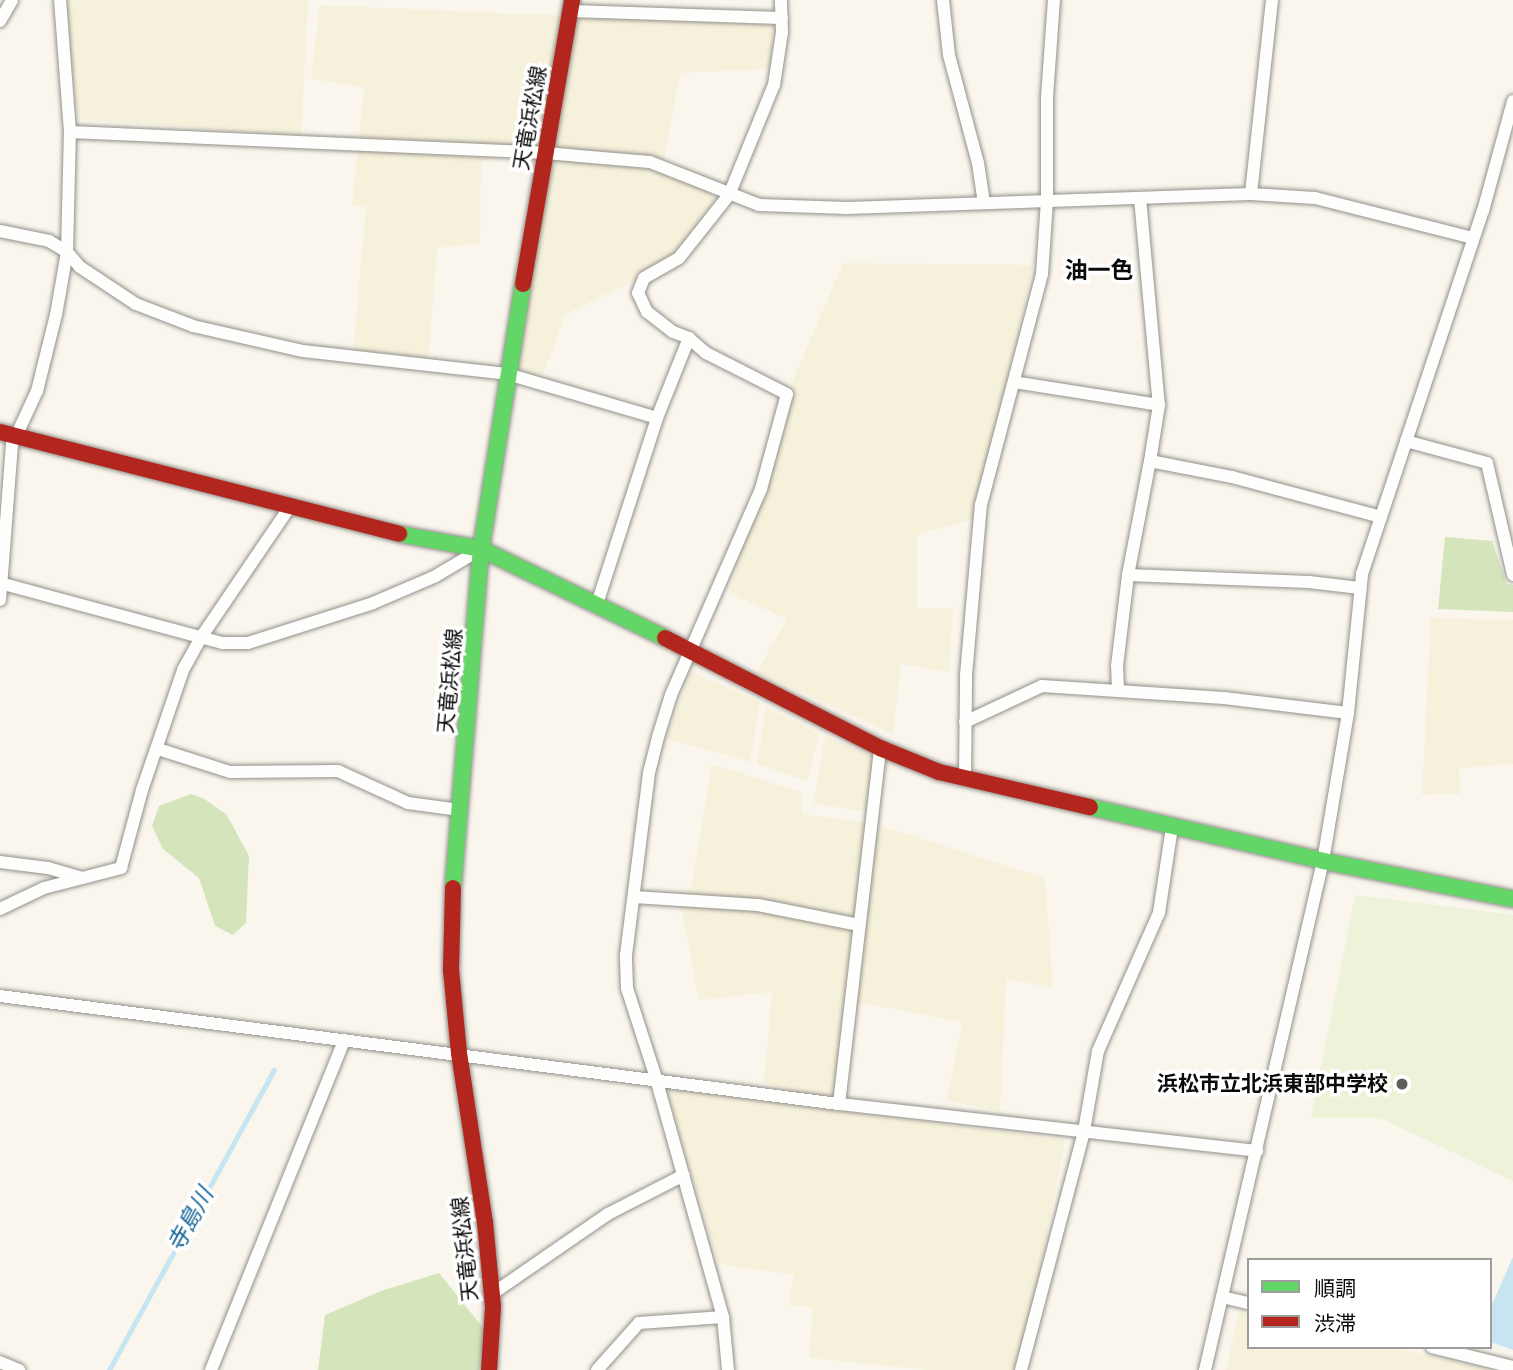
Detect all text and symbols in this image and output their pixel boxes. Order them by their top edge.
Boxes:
street label: 天竜浜松線 [508,64,552,172]
district label: 油一色 [1065,257,1133,285]
street label: 天竜浜松線 [433,628,467,734]
place label: 浜松市立北浜東部中学校 [1157,1071,1388,1097]
marker: 浜松市立北浜東部中学校 [1394,1076,1410,1092]
water label: 寺島川 [162,1183,220,1257]
street label: 天竜浜松線 [447,1195,483,1303]
legend [1247,1258,1492,1349]
text: 順調 [1314,1277,1356,1301]
text: 渋滞 [1314,1312,1356,1336]

